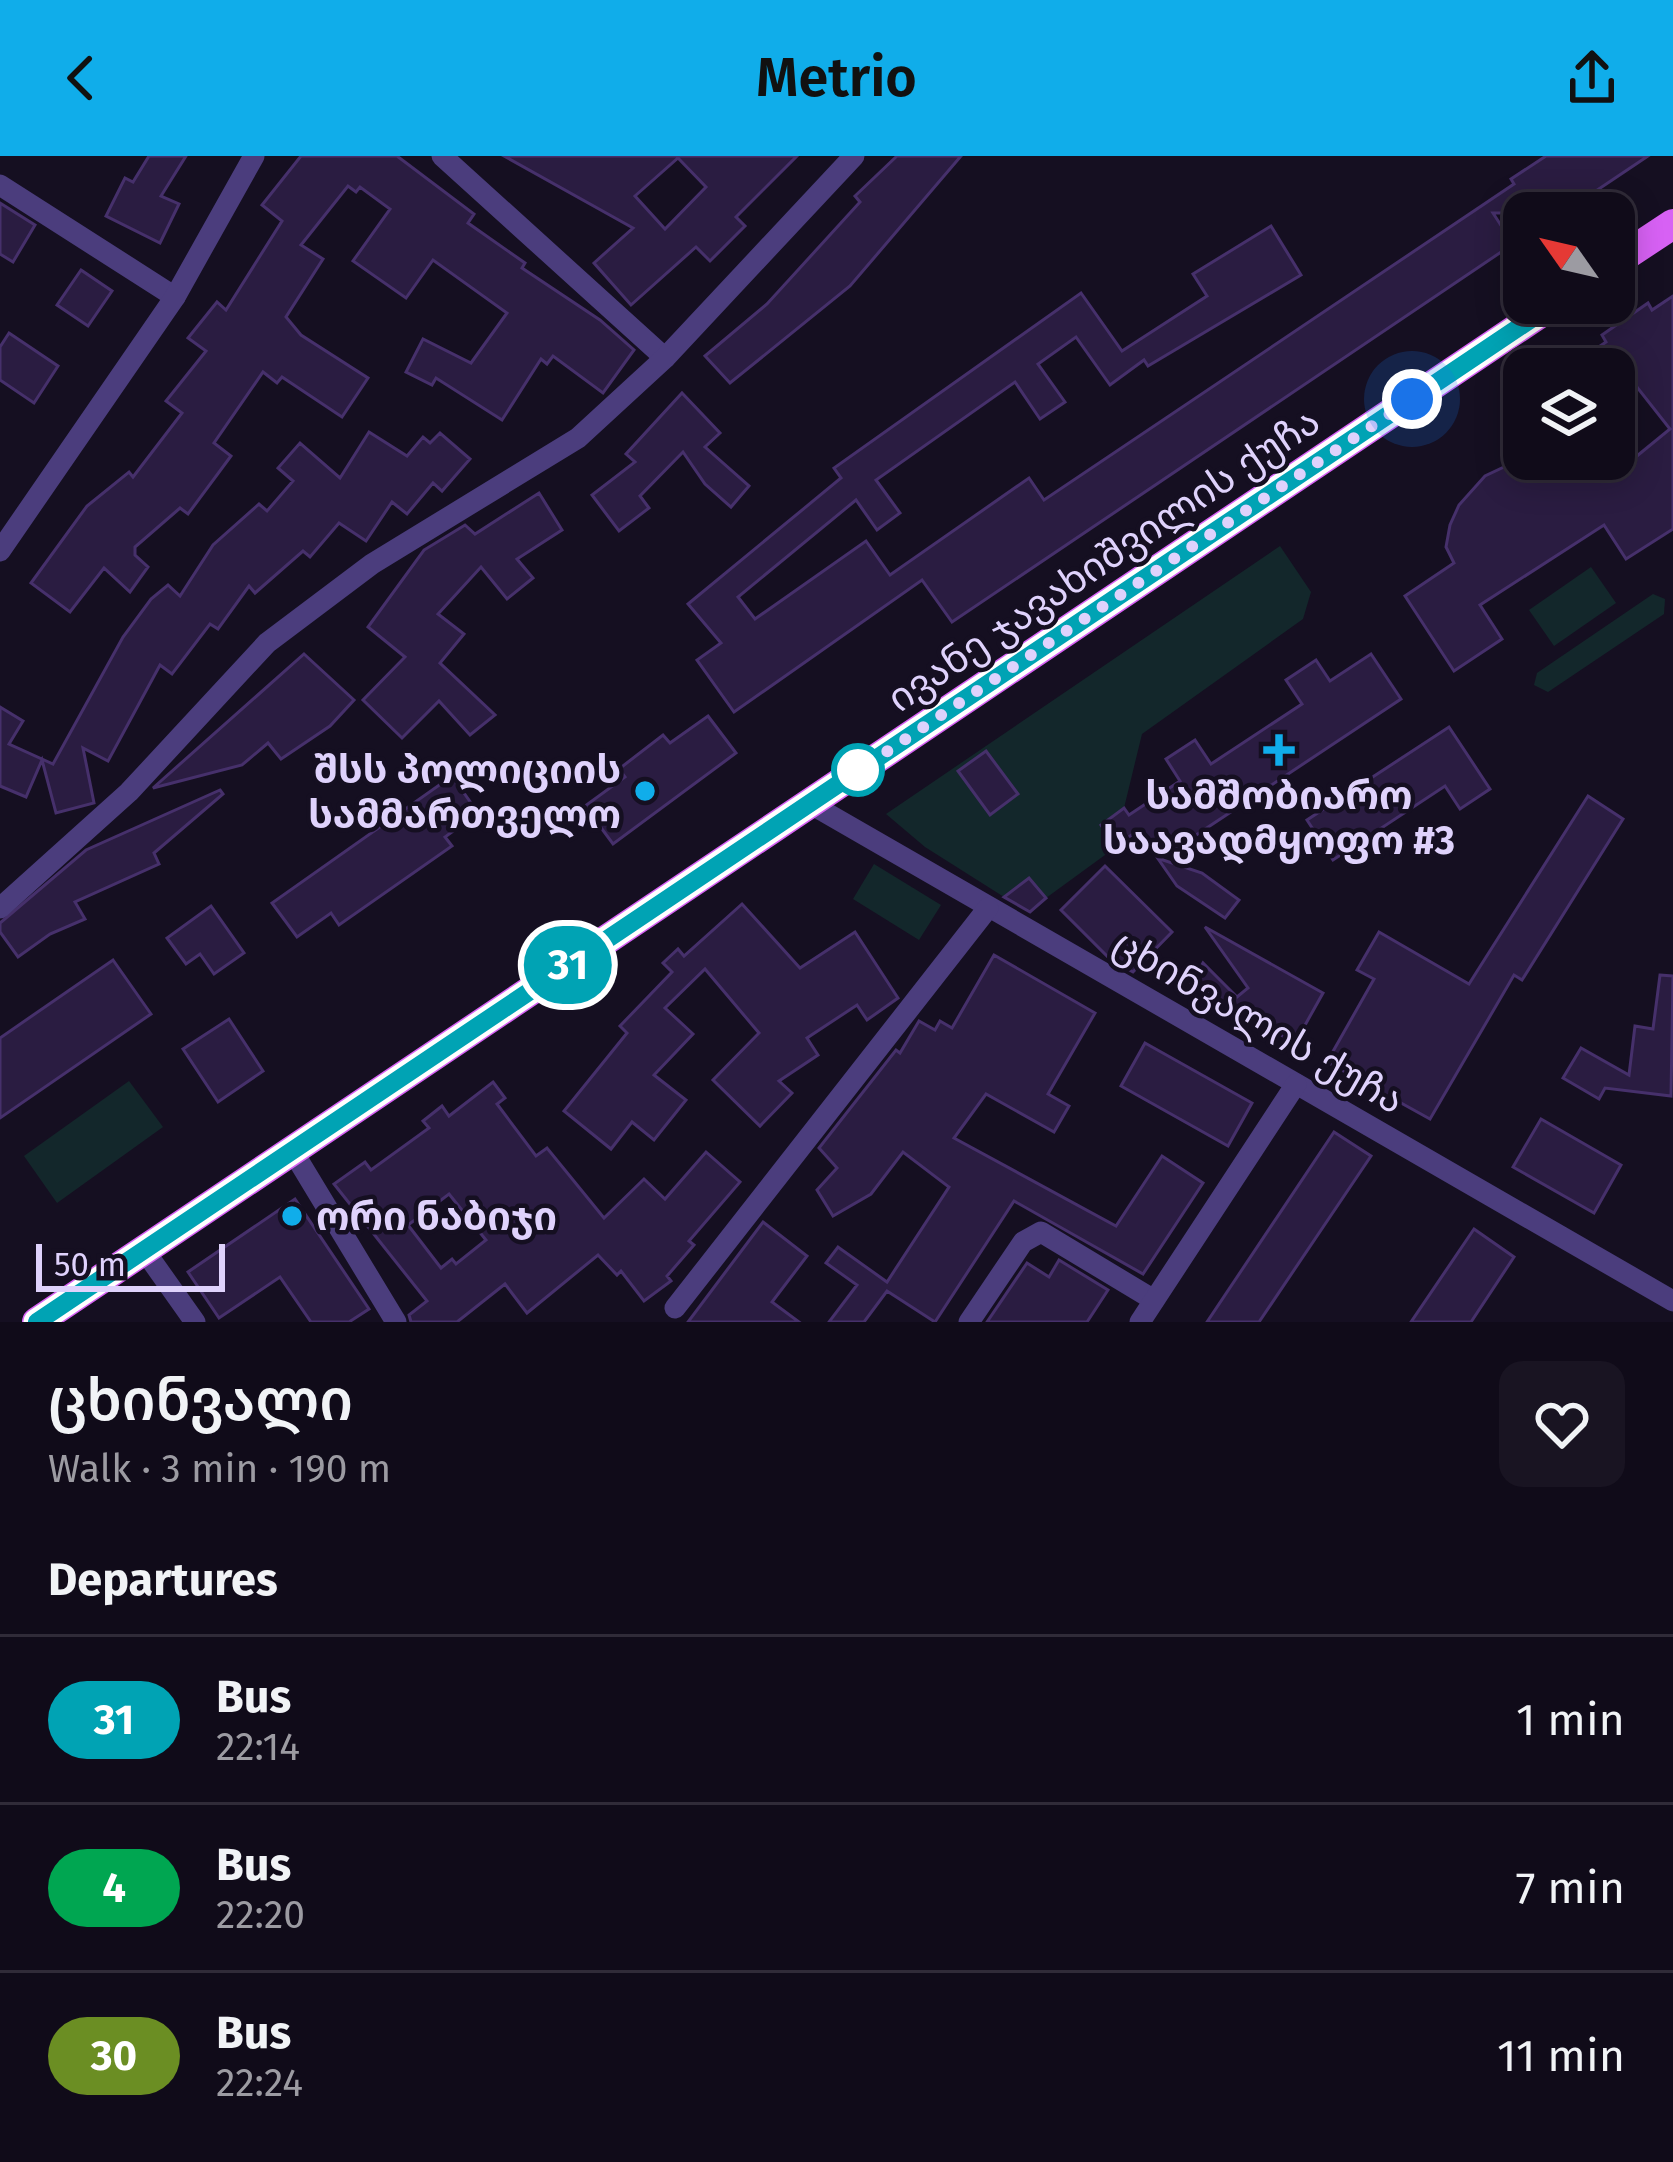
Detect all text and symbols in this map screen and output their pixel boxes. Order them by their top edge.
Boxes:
icon: back [48,45,114,111]
icon: share [1559,45,1625,111]
text: Metrio [756,46,917,110]
north arrow [1503,192,1635,324]
map controls [1503,192,1635,480]
button: layers [1503,348,1635,480]
your location [1382,369,1442,429]
street label: ივანე ჯავახიშვილის ქუჩა [879,398,1328,722]
marker: სამშობიარო საავადმყოფო #3 [1263,734,1295,766]
unlabelled marker [833,745,883,795]
place label: შსს პოლიციის სამმართველო [308,747,621,838]
place label: სამშობიარო საავადმყოფო #3 [1103,773,1455,865]
marker: შსს პოლიციის სამმართველო [632,778,658,804]
street label: ცხინვალის ქუჩა [1105,920,1412,1124]
line badge: 31 [514,926,622,1004]
text: 31 [548,940,588,990]
place label: ორი ნაბიჯი [316,1194,557,1240]
marker: ორი ნაბიჯი [279,1203,305,1229]
scale bar [36,1238,225,1291]
text: 50 m [54,1245,126,1285]
button: heart [1499,1361,1625,1487]
text: ცხინვალი [48,1367,353,1435]
text: Walk · 3 min · 190 m [48,1446,391,1492]
text: Departures [48,1553,278,1607]
text: Bus [216,1670,291,1724]
text: 1 min [1516,1693,1625,1747]
text: 31 [94,1695,134,1745]
text: 22:14 [216,1724,300,1770]
text: Bus [216,1838,291,1892]
text: 7 min [1515,1861,1625,1915]
text: 4 [102,1863,126,1913]
text: 22:20 [216,1892,305,1938]
text: Bus [216,2006,291,2060]
text: 11 min [1497,2029,1625,2083]
text: 30 [91,2031,137,2081]
text: 22:24 [216,2060,303,2106]

